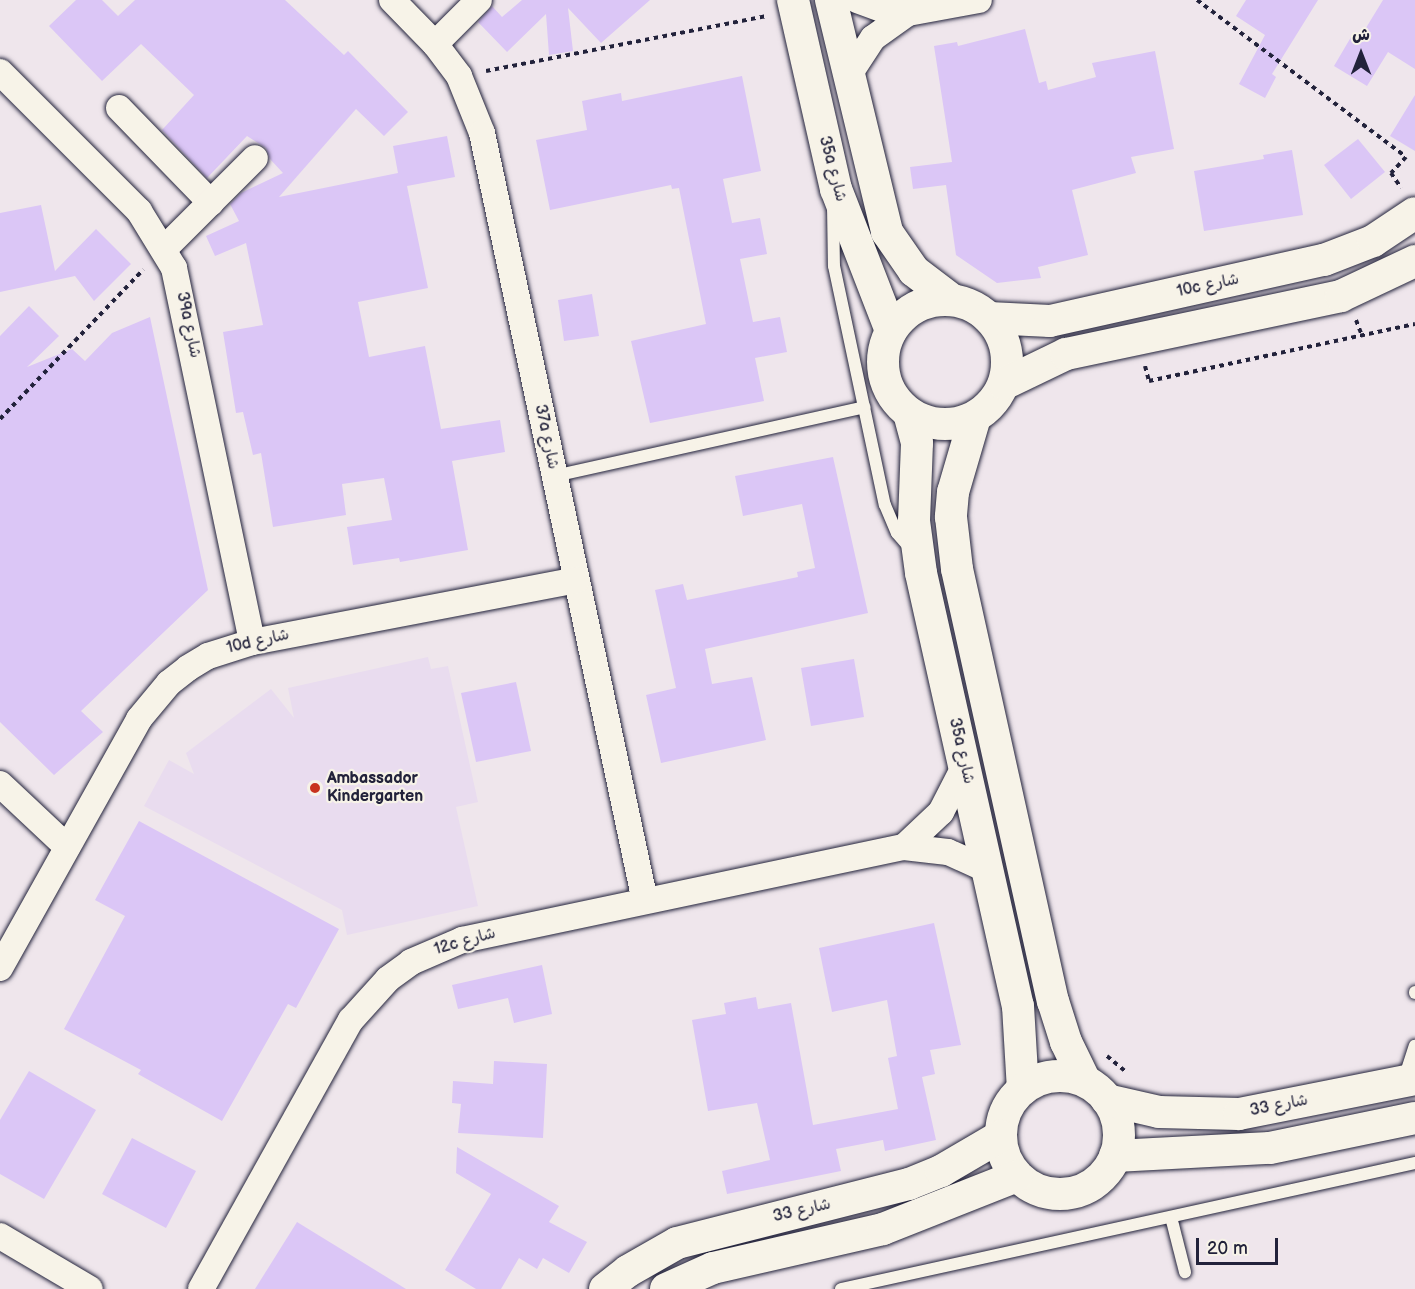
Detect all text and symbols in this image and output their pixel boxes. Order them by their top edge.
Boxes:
north arrow [1331,24,1391,84]
text: ش [1352,26,1370,45]
street label: 35a شارع [814,134,850,204]
street label: 10c شارع [1175,270,1241,302]
street label: 39a شارع [172,290,204,360]
street label: 37a شارع [530,403,562,471]
street label: 10d شارع [225,625,291,659]
street label: 35a شارع [944,716,978,786]
place label: Ambassador Kindergarten [327,769,423,807]
marker: Ambassador Kindergarten [308,781,322,795]
street label: 12c شارع [432,924,498,960]
street label: شارع 33 [1248,1091,1310,1121]
street label: شارع 33 [771,1195,833,1227]
scale bar [1199,1226,1282,1264]
text: 20 m [1207,1238,1248,1259]

